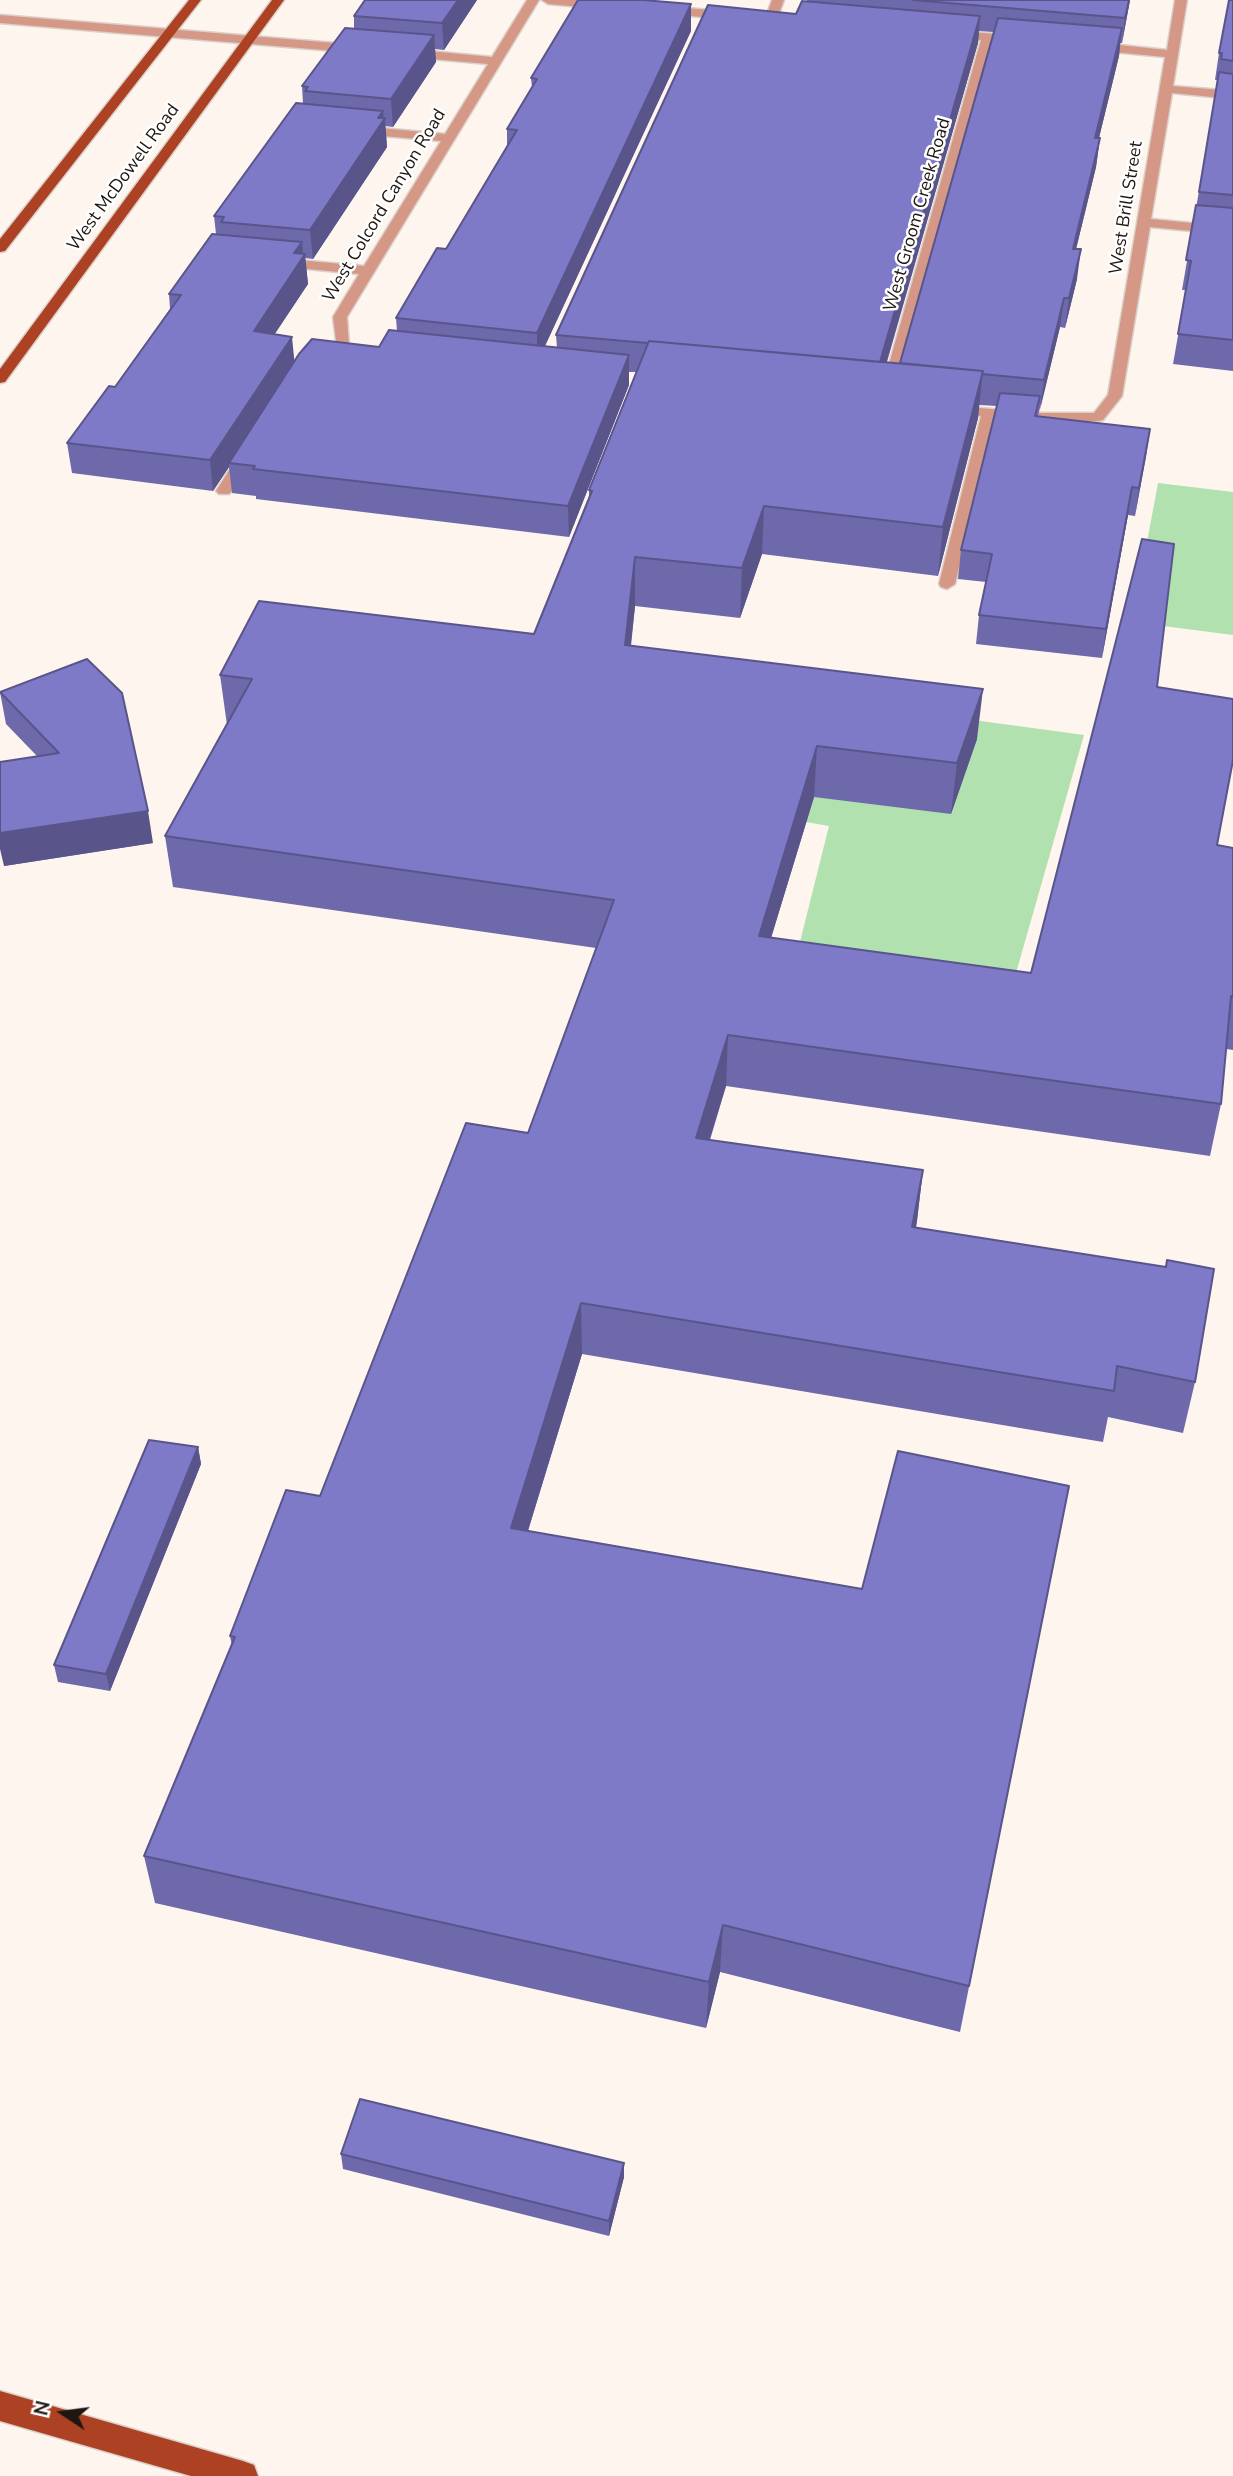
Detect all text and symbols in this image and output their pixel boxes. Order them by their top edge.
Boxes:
street label: West McDowell Road [63,100,185,256]
street label: West Colcord Canyon Road [319,105,451,307]
street label: West Groom Creek Road [880,116,956,314]
street label: West Brill Street [1106,140,1148,276]
north arrow [28,2378,98,2448]
text: N [28,2398,57,2418]

